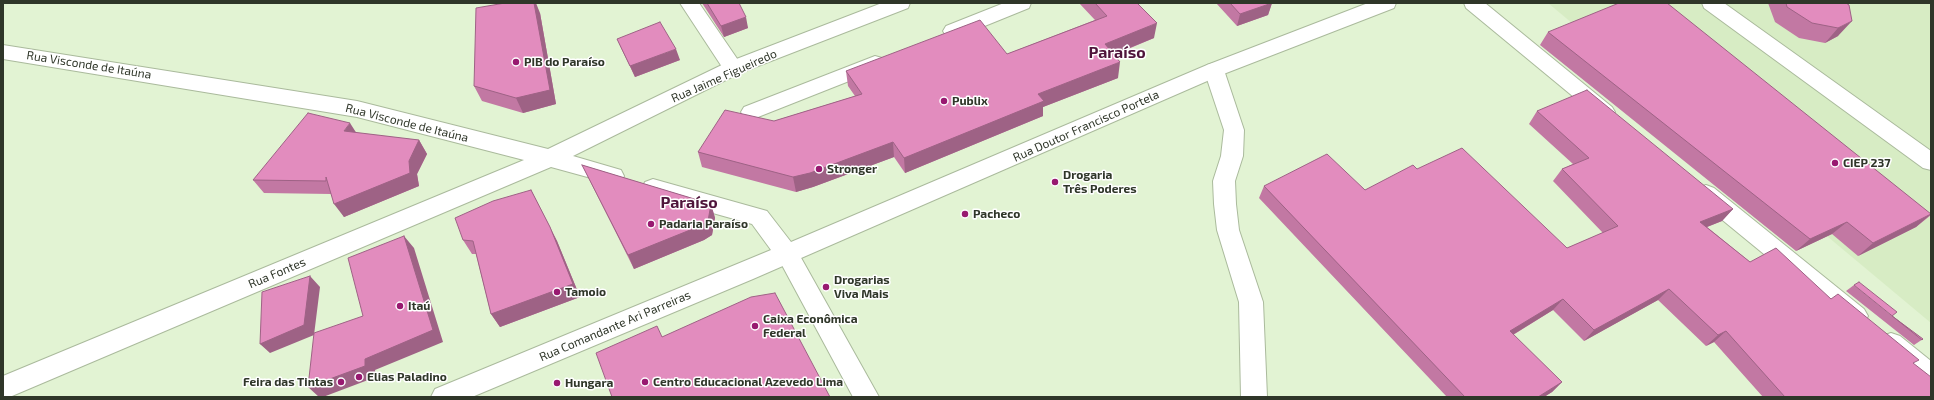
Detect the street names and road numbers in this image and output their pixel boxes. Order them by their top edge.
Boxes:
street label: Rua Jaime Figueiredo [669,46,779,106]
street label: Rua Visconde de Itaúna [26,48,152,82]
street label: Rua Doutor Francisco Portela [1011,87,1161,165]
street label: Rua Visconde de Itaúna [344,101,470,145]
street label: Rua Fontes [246,255,308,291]
street label: Rua Comandante Ari Parreiras [537,287,693,365]

